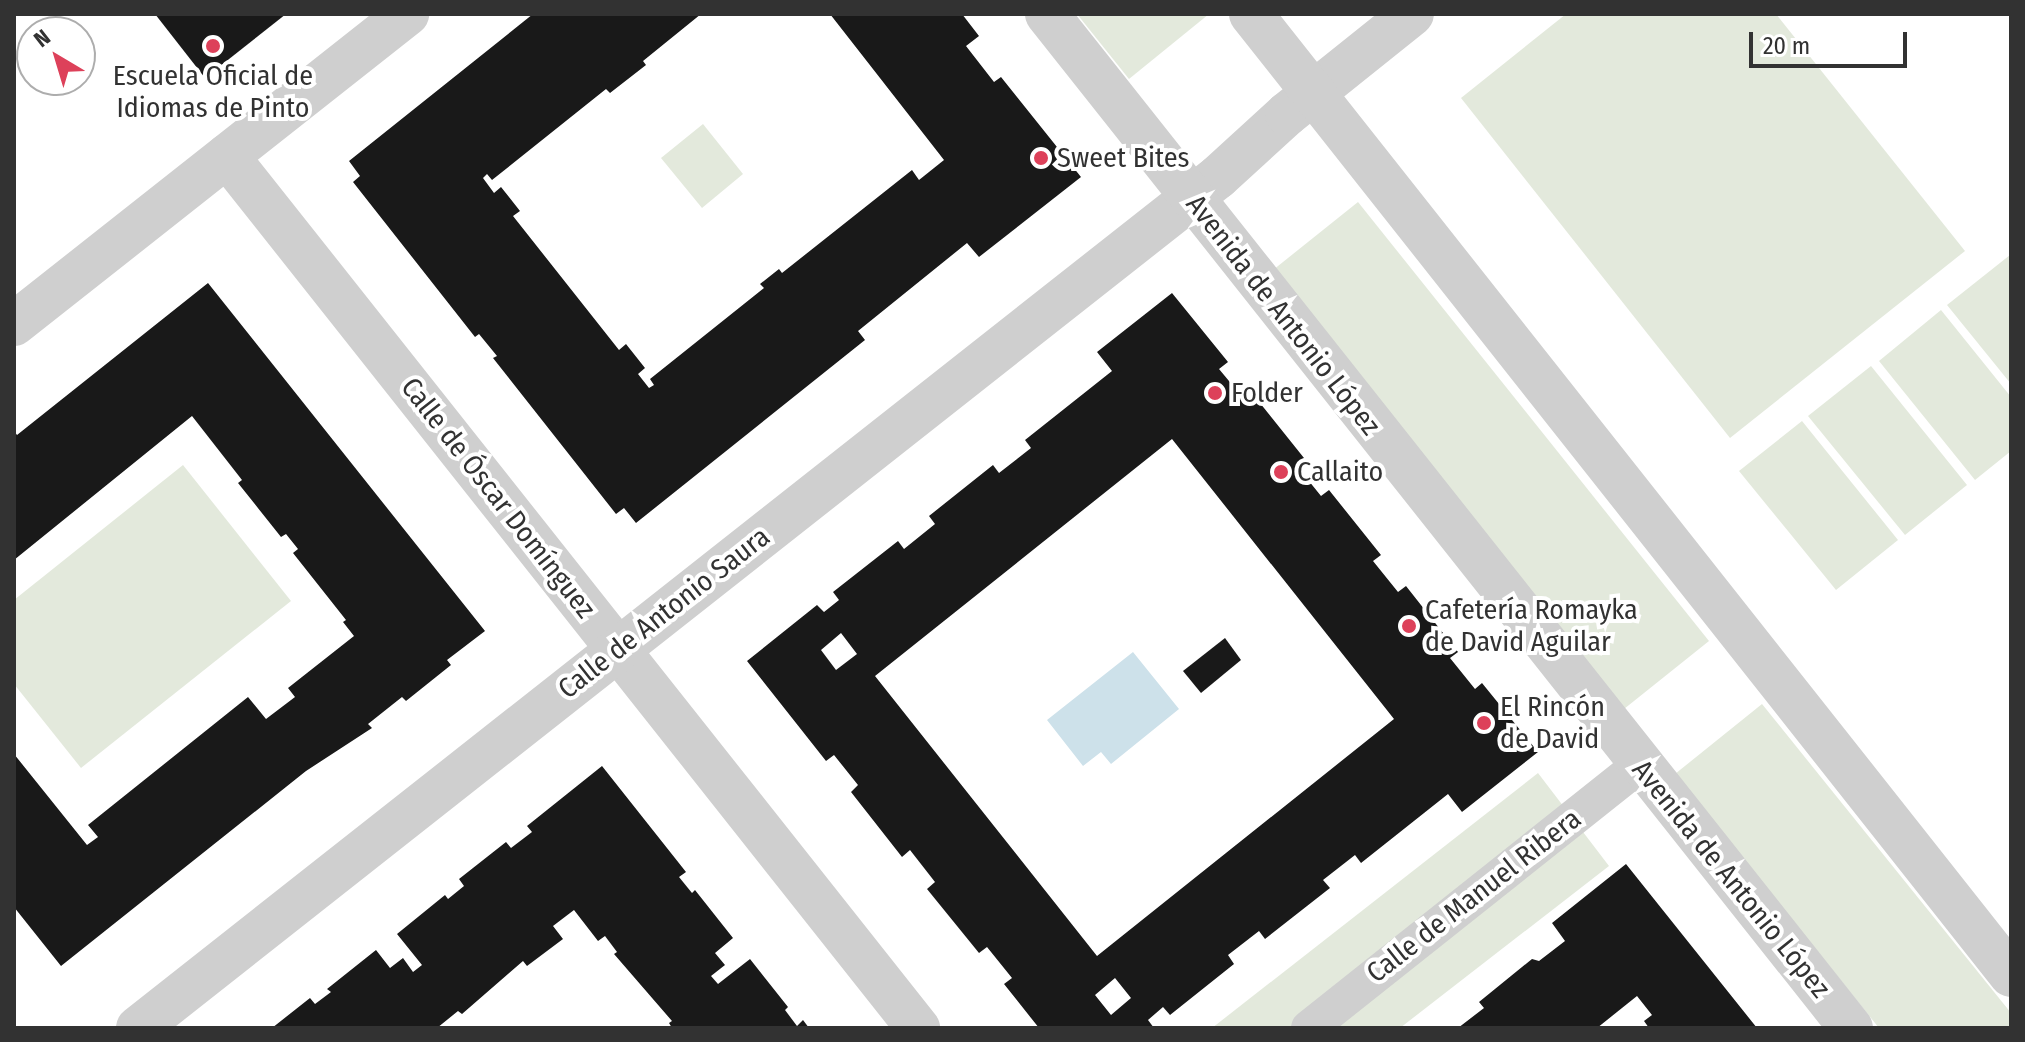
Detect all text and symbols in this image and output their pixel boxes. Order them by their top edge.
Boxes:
north arrow [16,16,96,96]
scale bar [1753,16,1911,66]
text: N [29,24,56,53]
text: 20 m [1763,32,1810,60]
marker: Escuela Oficial de Idiomas de Pinto [204,37,222,55]
place label: Escuela Oficial de Idiomas de Pinto [113,59,313,125]
place label: Sweet Bites [1057,141,1190,175]
marker: Sweet Bites [1032,149,1050,167]
street label: Avenida de Antonio López [1179,188,1387,442]
street label: Calle de Óscar Domínguez [394,371,602,625]
place label: Folder [1231,376,1303,410]
marker: Folder [1206,384,1224,402]
place label: Callaito [1297,455,1383,489]
marker: Callaito [1272,463,1290,481]
street label: Calle de Antonio Saura [552,520,776,706]
place label: Cafetería Romayka de David Aguilar [1425,593,1638,659]
marker: Cafetería Romayka de David Aguilar [1400,617,1418,635]
place label: El Rincón de David [1500,690,1605,756]
marker: El Rincón de David [1475,714,1493,732]
street label: Avenida de Antonio López [1625,754,1837,1004]
street label: Calle de Manuel Ribera [1360,802,1588,990]

